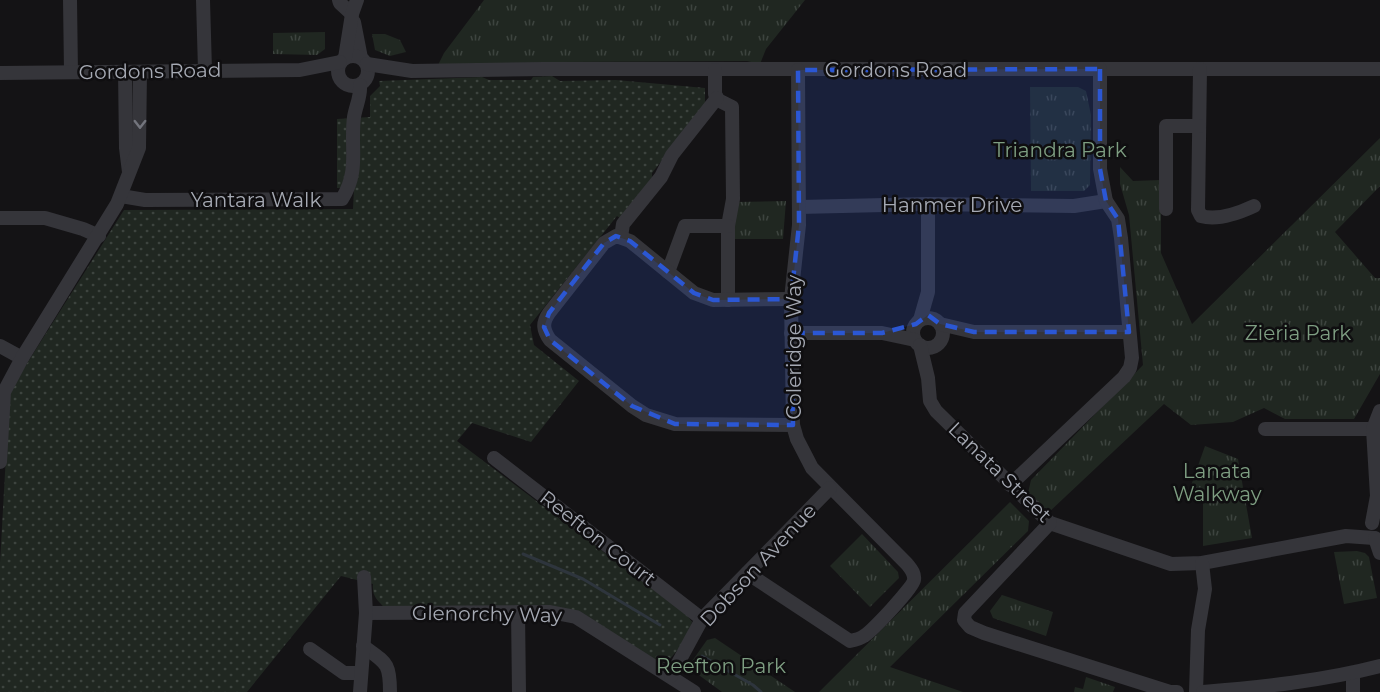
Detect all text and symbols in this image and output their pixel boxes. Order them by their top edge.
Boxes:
street label: Gordons Road [78,58,222,84]
street label: Gordons Road [825,58,967,82]
one-way arrow [133,119,146,128]
park label: Triandra Park [993,138,1127,162]
street label: Yantara Walk [191,188,321,212]
street label: Hanmer Drive [882,193,1022,217]
street label: Coleridge Way [782,274,806,419]
park label: Zieria Park [1245,321,1351,345]
street label: Lanata Street [943,417,1057,527]
park label: Lanata Walkway [1172,459,1262,506]
street label: Reefton Court [535,485,661,591]
street label: Dobson Avenue [695,499,821,631]
street label: Glenorchy Way [412,601,563,627]
park label: Reefton Park [656,654,786,678]

